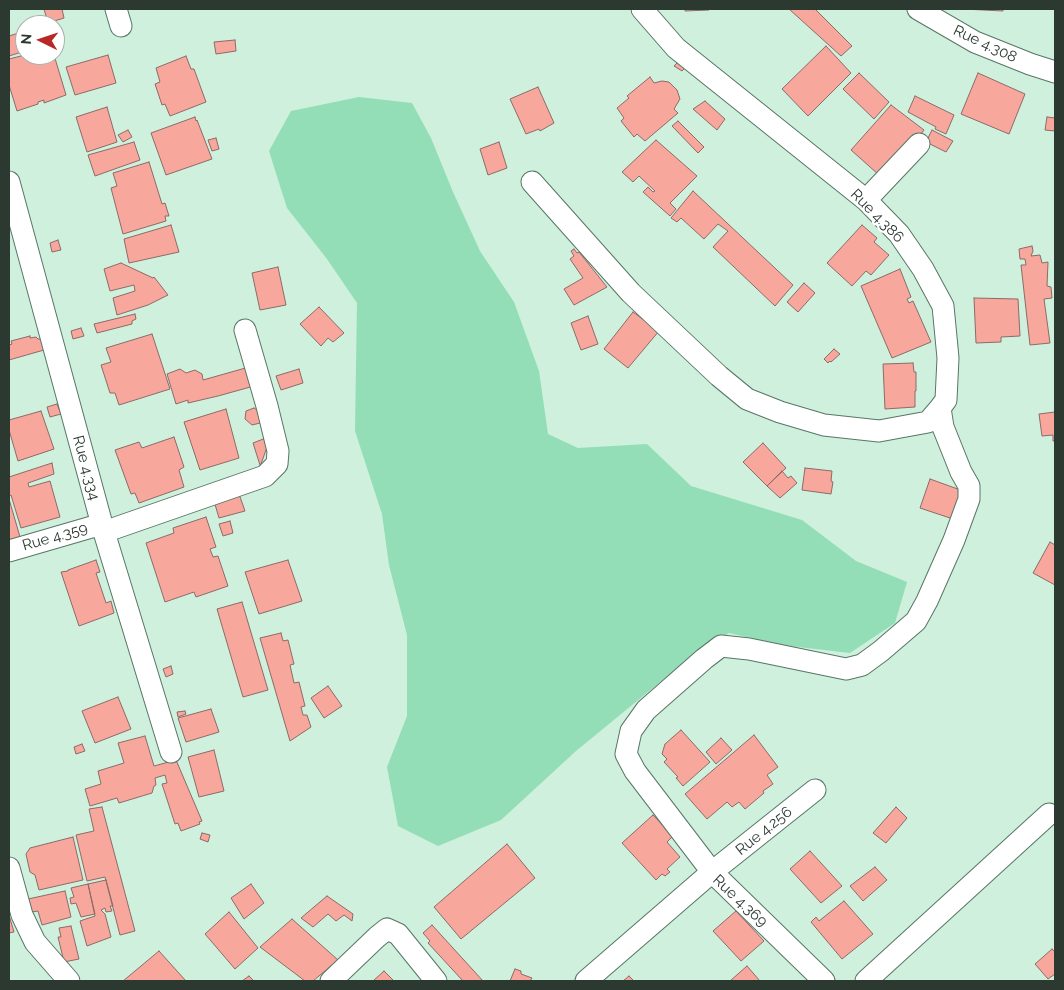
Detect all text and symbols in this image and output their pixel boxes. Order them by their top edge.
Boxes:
north arrow [15,15,65,65]
street label: Rue 4.308 [950,21,1020,67]
text: N [18,33,34,45]
street label: Rue 4.386 [847,186,907,246]
street label: Rue 4.334 [69,434,103,502]
street label: Rue 4.359 [20,519,90,555]
street label: Rue 4.256 [732,803,796,859]
street label: Rue 4.369 [709,871,771,931]

